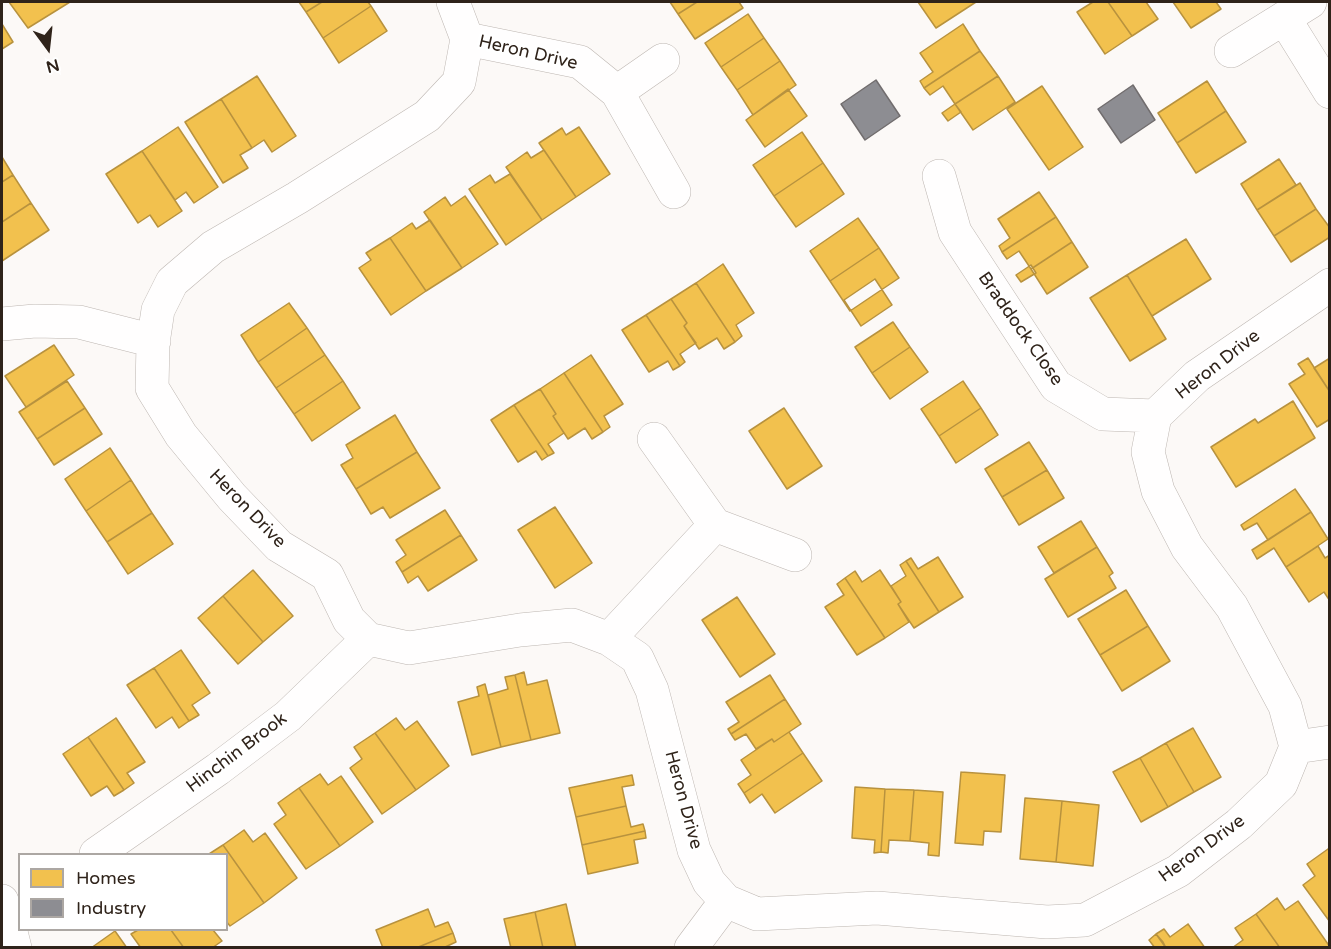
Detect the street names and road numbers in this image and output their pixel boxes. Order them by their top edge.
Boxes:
street label: Heron Drive [476,31,580,75]
street label: Braddock Close [973,268,1067,390]
street label: Heron Drive [1172,325,1264,405]
street label: Heron Drive [204,465,290,553]
street label: Hinchin Brook [183,708,291,798]
street label: Heron Drive [659,748,707,852]
street label: Heron Drive [1155,811,1249,887]

